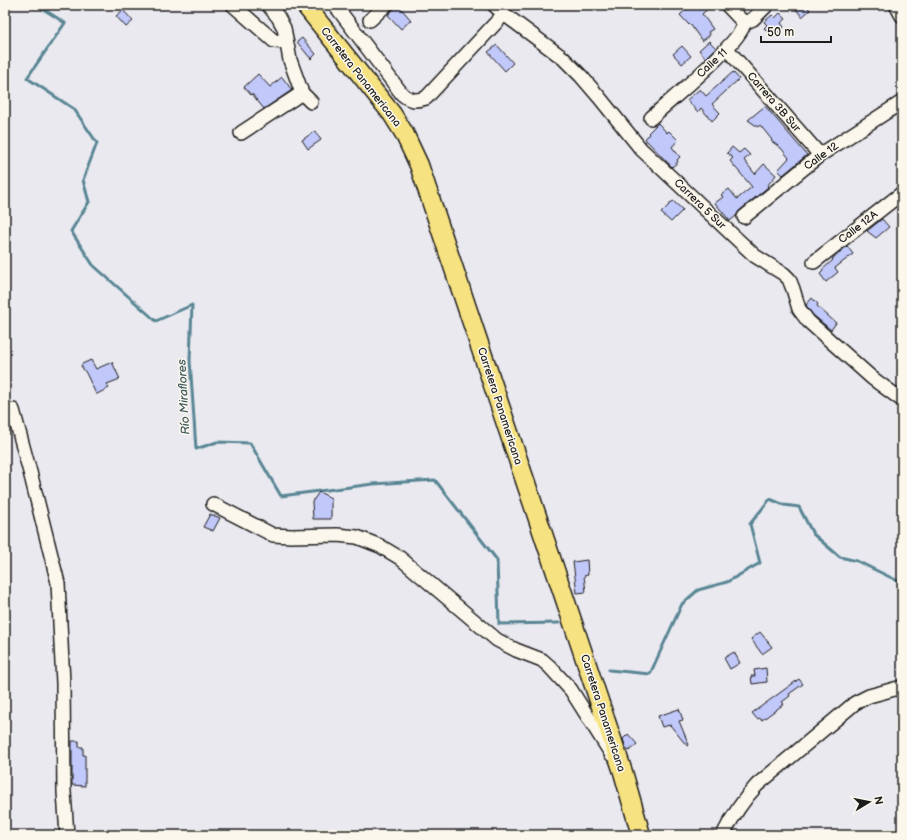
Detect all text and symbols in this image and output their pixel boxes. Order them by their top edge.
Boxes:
scale bar [761,18,831,44]
street label: Carretera Panamericana [318,25,404,129]
text: 50 m [767,25,794,40]
street label: Calle 11 [694,46,730,80]
street label: Carrera 3B Sur [744,69,804,135]
street label: Calle 12 [801,139,841,173]
street label: Carrera 5 Sur [671,176,729,233]
street label: Calle 12A [836,208,880,246]
street label: Carretera Panamericana [475,346,525,466]
water label: Río Miraflores [175,359,193,435]
street label: Carretera Panamericana [578,653,628,773]
north arrow [849,782,889,822]
text: N [871,795,885,806]

